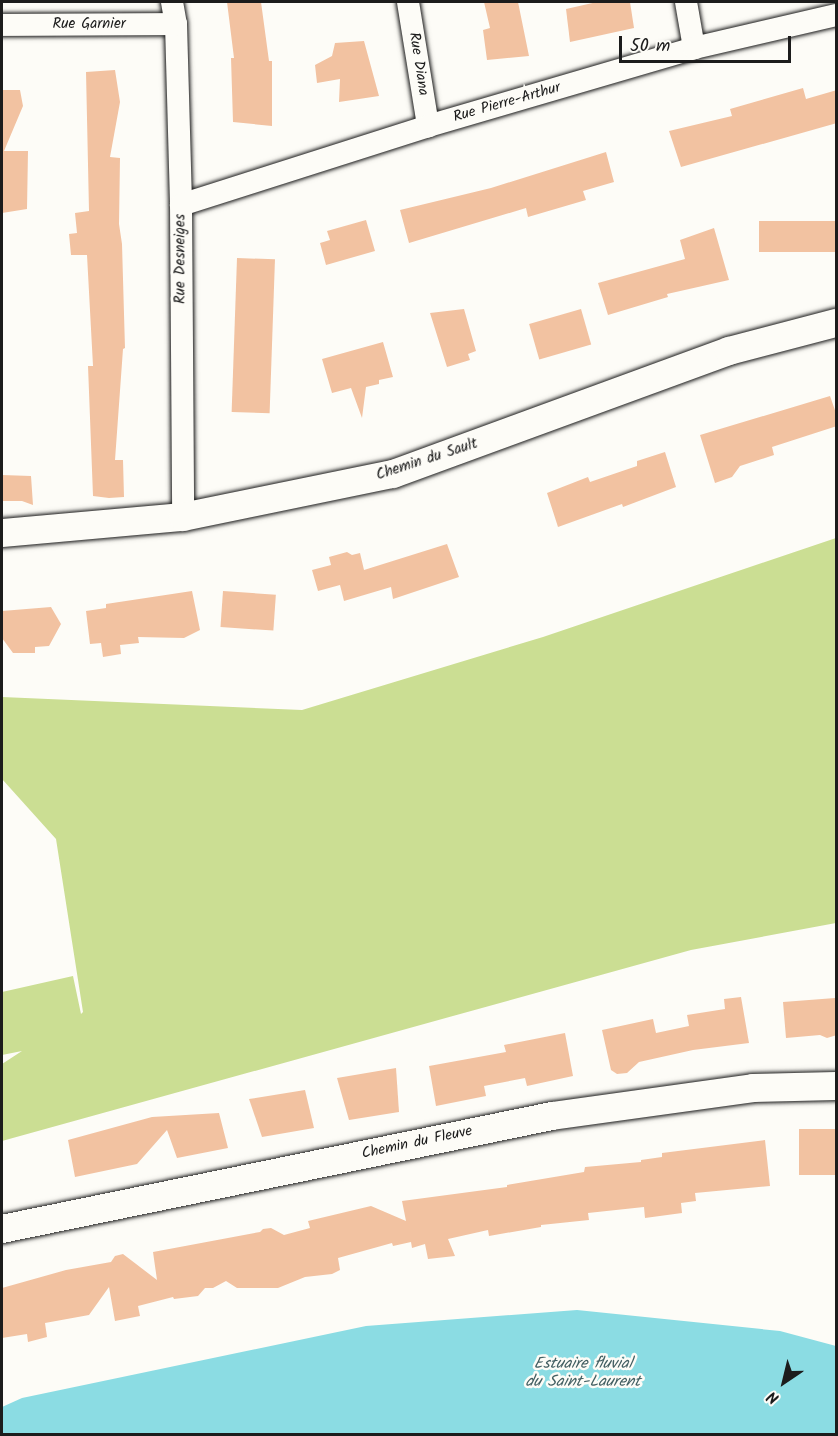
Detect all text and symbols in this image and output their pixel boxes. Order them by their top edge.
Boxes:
street label: Rue Garnier [52,16,126,34]
scale bar [622,24,794,62]
street label: Rue Diana [404,31,432,97]
text: 50 m [630,32,670,61]
street label: Rue Pierre-Arthur [451,79,563,127]
street label: Rue Desneiges [172,214,190,304]
street label: Chemin du Sault [374,435,480,485]
street label: Chemin du Fleuve [360,1122,474,1164]
north arrow [754,1352,814,1412]
water label: Estuaire fluvial du Saint-Laurent [525,1354,641,1392]
text: N [762,1384,785,1410]

